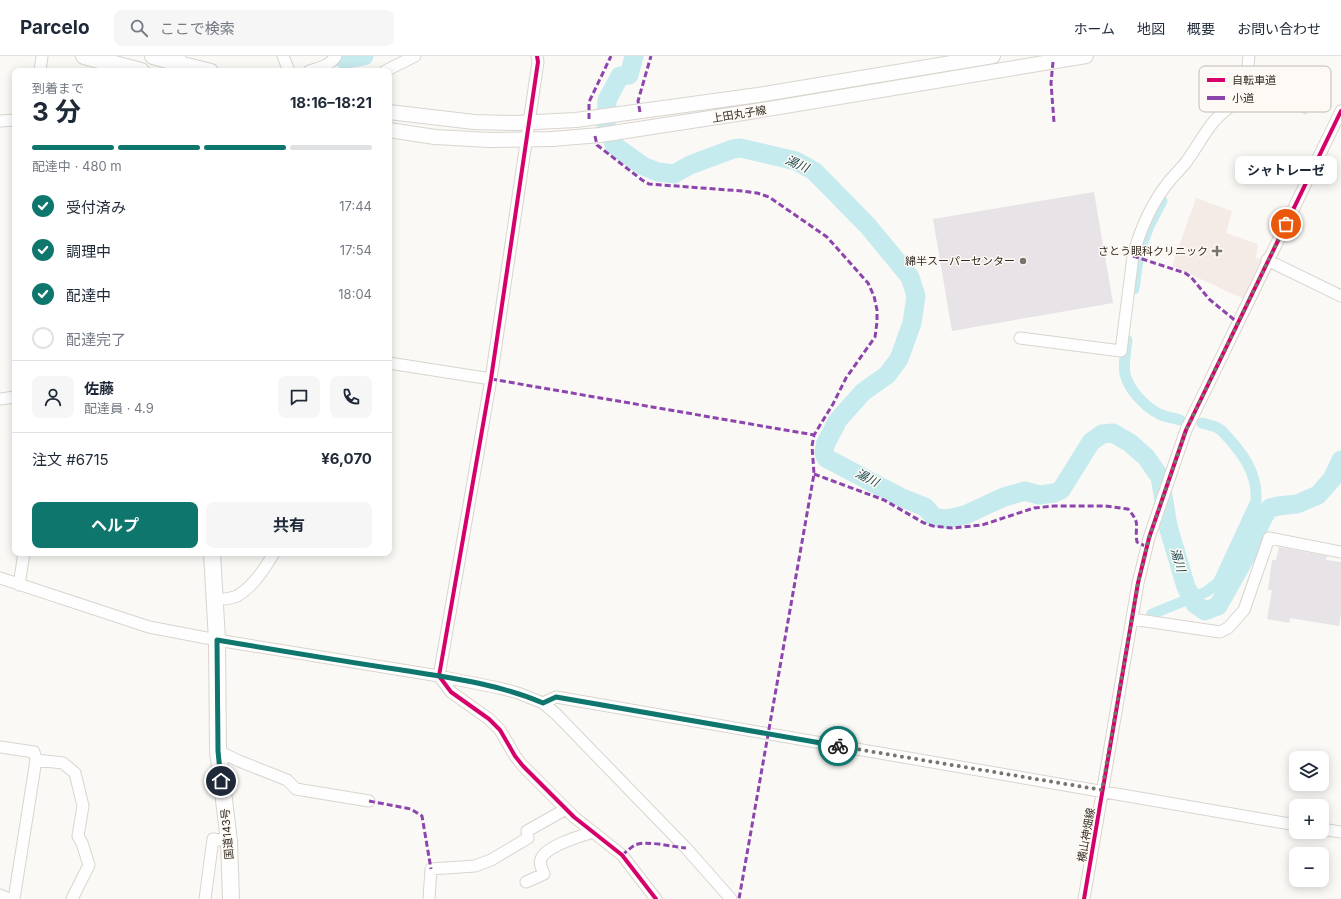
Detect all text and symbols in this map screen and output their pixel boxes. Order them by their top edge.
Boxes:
search box [114,10,394,46]
text: Parcelo [20,16,90,39]
icon: search [128,17,150,39]
text: ここで検索 [160,19,235,38]
text: ホーム [1073,20,1115,37]
text: 地図 [1137,20,1165,37]
text: 概要 [1187,20,1215,37]
text: お問い合わせ [1237,20,1321,37]
legend [1199,66,1331,112]
text: 自転車道 [1232,73,1276,87]
text: 到着まで [32,80,84,96]
text: 小道 [1232,91,1254,105]
text: 18:16–18:21 [290,93,372,112]
text: 3 分 [32,96,81,127]
street label: 上田丸子線 [711,103,767,125]
water label: 湯川 [783,152,813,176]
callout: シャトレーゼ [1235,156,1337,184]
text: 配達中 · 480 m [32,158,122,174]
text: シャトレーゼ [1247,162,1325,178]
icon: check [32,195,54,217]
text: 受付済み [66,198,126,217]
text: 17:44 [339,198,372,214]
pin [1269,207,1303,241]
icon: bag [1275,213,1297,235]
icon: check [32,239,54,261]
text: 調理中 [66,242,111,261]
text: 17:54 [340,242,372,258]
place label: さとう眼科クリニック [1098,244,1208,258]
marker: さとう眼科クリニック [1211,245,1223,257]
place label: 綿半スーパーセンター [905,254,1015,268]
marker: 綿半スーパーセンター [1018,256,1028,266]
icon: check [32,283,54,305]
text: 配達中 [66,286,111,305]
text: 18:04 [338,286,372,302]
text: 配達完了 [66,330,126,349]
button: person [32,376,74,418]
button: chat [278,376,320,418]
button: phone [330,376,372,418]
text: 佐藤 [84,379,114,398]
text: 配達員 · 4.9 [84,400,154,416]
text: ¥6,070 [321,449,372,468]
text: 注文 #6715 [32,450,109,469]
water label: 湯川 [853,465,883,491]
button: ヘルプ [32,502,198,548]
button: 共有 [206,502,372,548]
water label: 湯川 [1168,546,1190,575]
courier [818,726,858,766]
icon: bike [827,735,849,757]
map controls [1289,751,1329,887]
button: layers [1289,751,1329,791]
pin [204,764,238,798]
icon: home [210,770,232,792]
button: + [1289,799,1329,839]
street label: 横山神畑線 [1074,807,1098,863]
street label: 国道143号 [218,808,236,860]
button: − [1289,847,1329,887]

